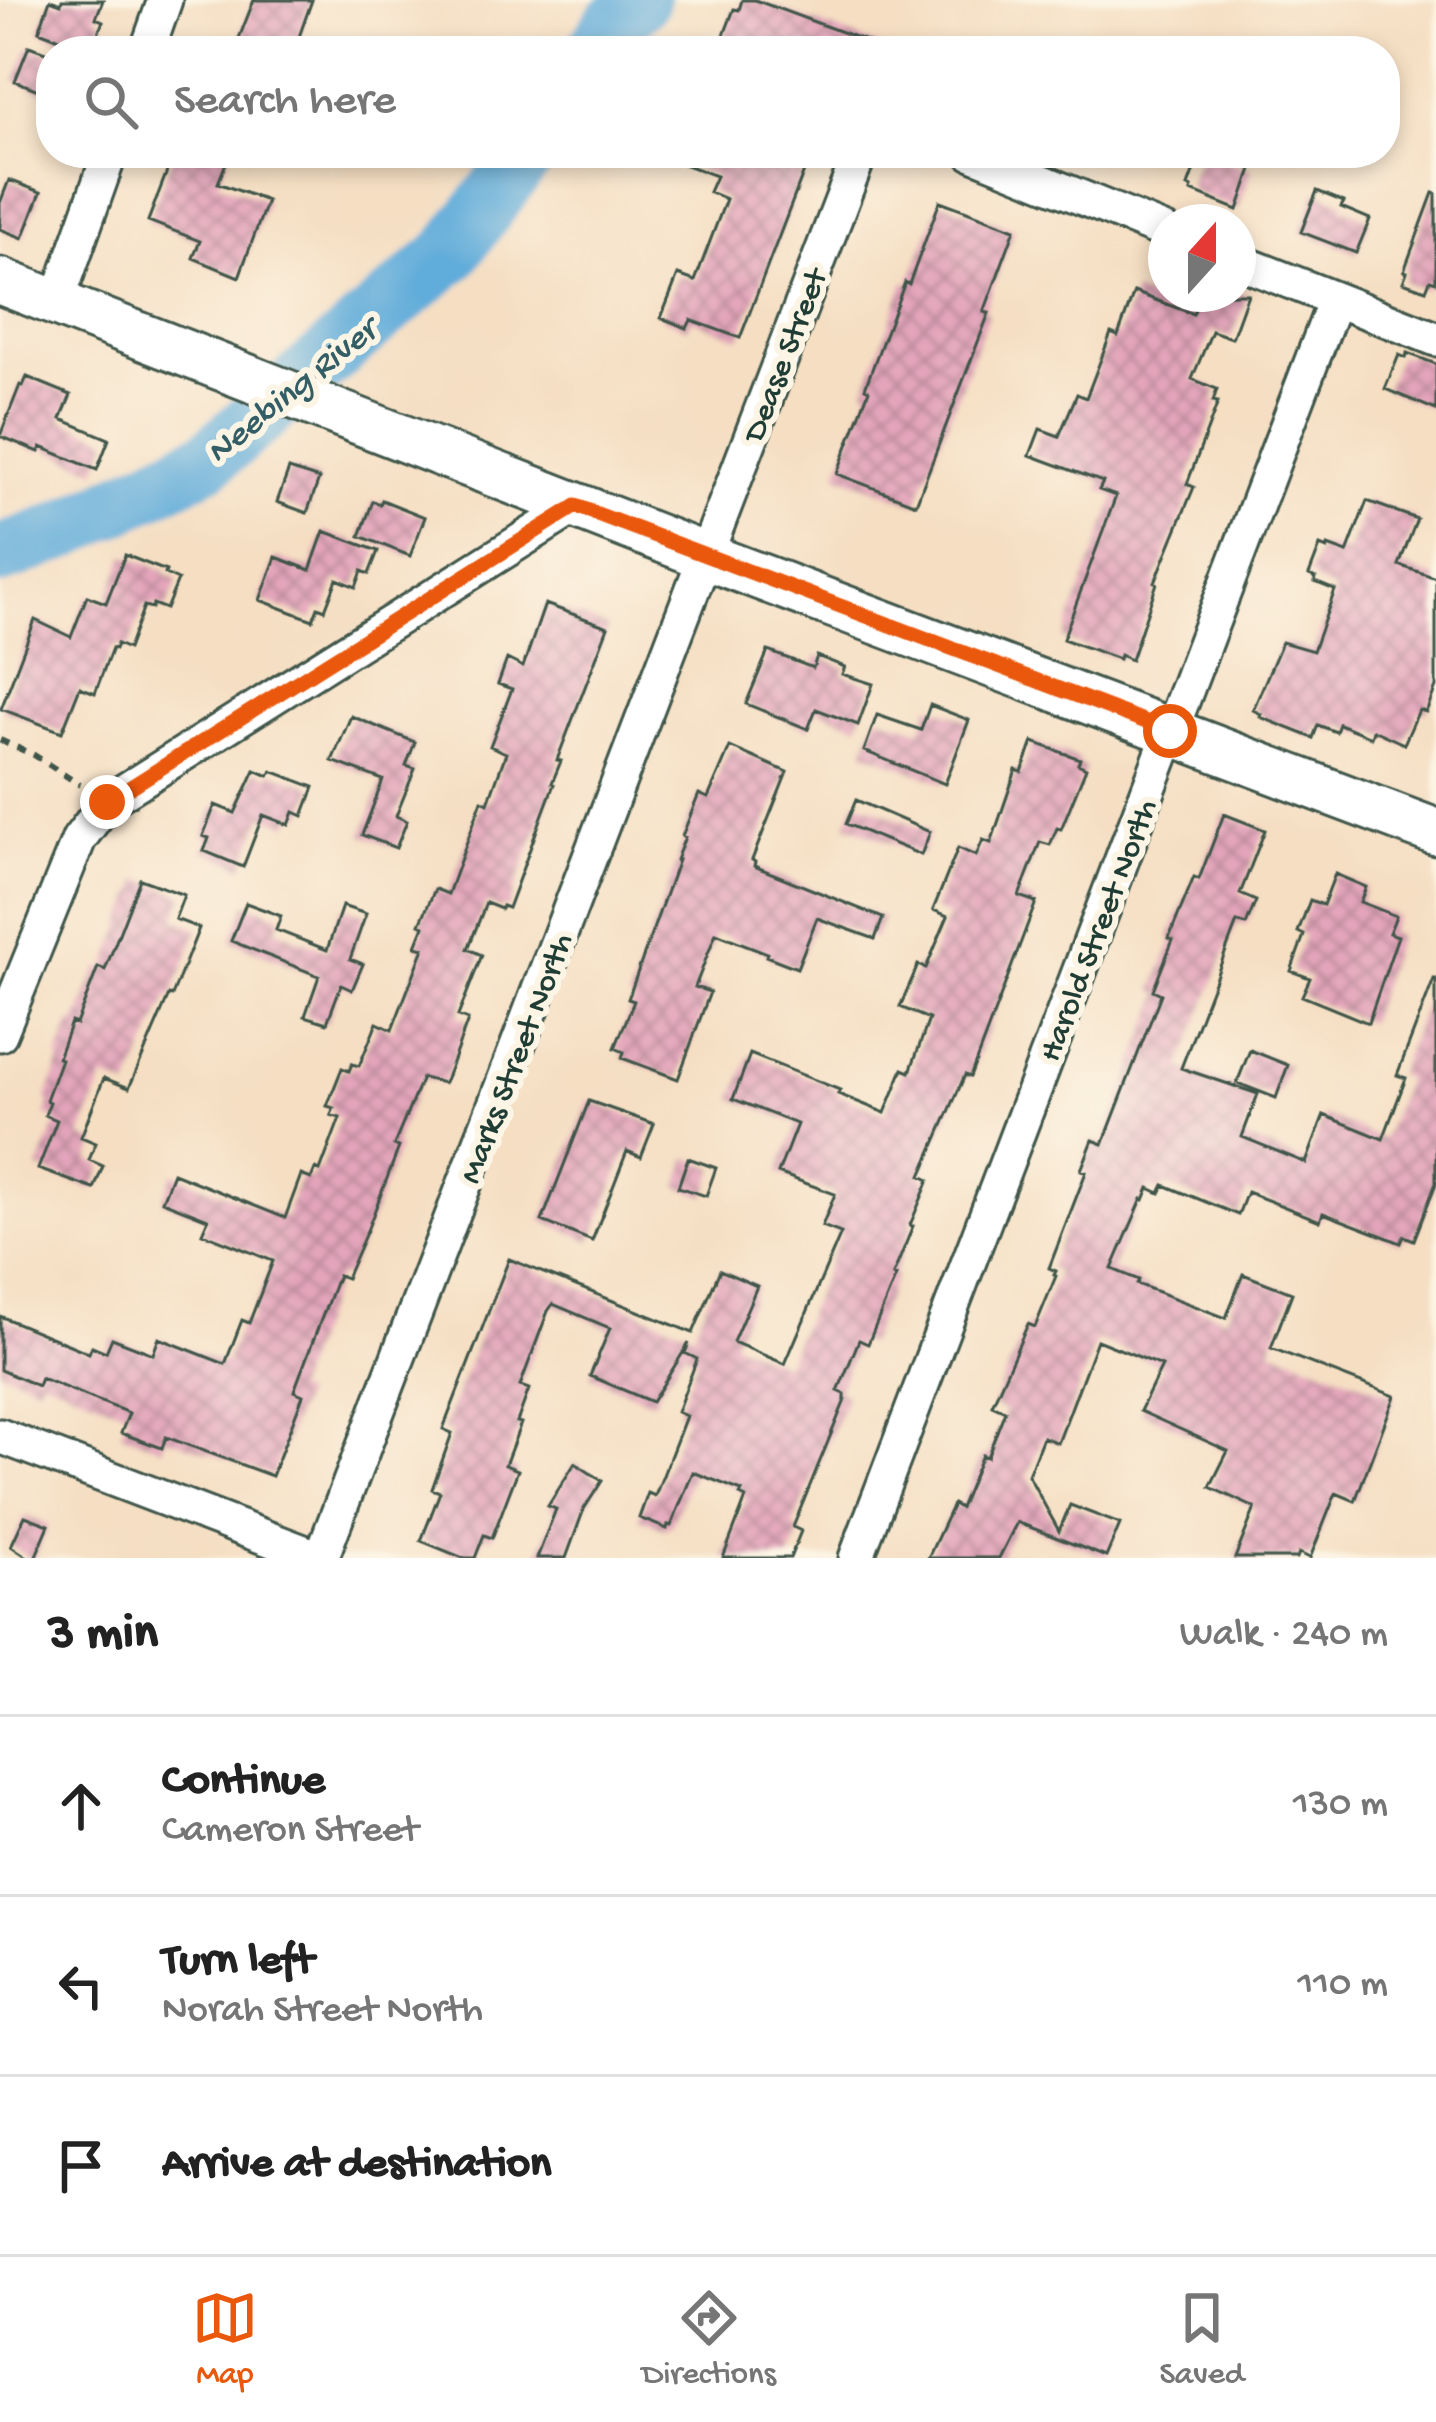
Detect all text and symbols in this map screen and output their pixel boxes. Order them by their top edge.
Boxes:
search box [36,36,1400,168]
icon: search [78,69,144,135]
text: Search here [174,76,396,129]
north arrow [1148,204,1256,312]
street label: Dease Street [737,262,839,450]
water label: Neebing River [199,307,393,475]
route start [1143,704,1197,758]
route end [80,775,134,829]
street label: Harold Street North [1033,795,1168,1068]
street label: Marks Street North [453,929,584,1190]
text: 3 min [48,1606,158,1666]
text: Walk · 240 m [1180,1613,1388,1659]
text: Continue [162,1756,325,1809]
icon: ahead [48,1773,114,1839]
text: 130 m [1293,1783,1388,1829]
text: Cameron Street [162,1809,418,1855]
text: Turn left [162,1936,314,1989]
icon: left [48,1953,114,2019]
text: 110 m [1297,1963,1388,2009]
text: Norah Street North [162,1989,483,2035]
icon: arrive [48,2133,114,2199]
text: Arrive at destination [162,2139,551,2192]
tab: Map [192,2285,258,2395]
tab: Directions [642,2285,776,2395]
tab: Saved [1160,2285,1244,2395]

